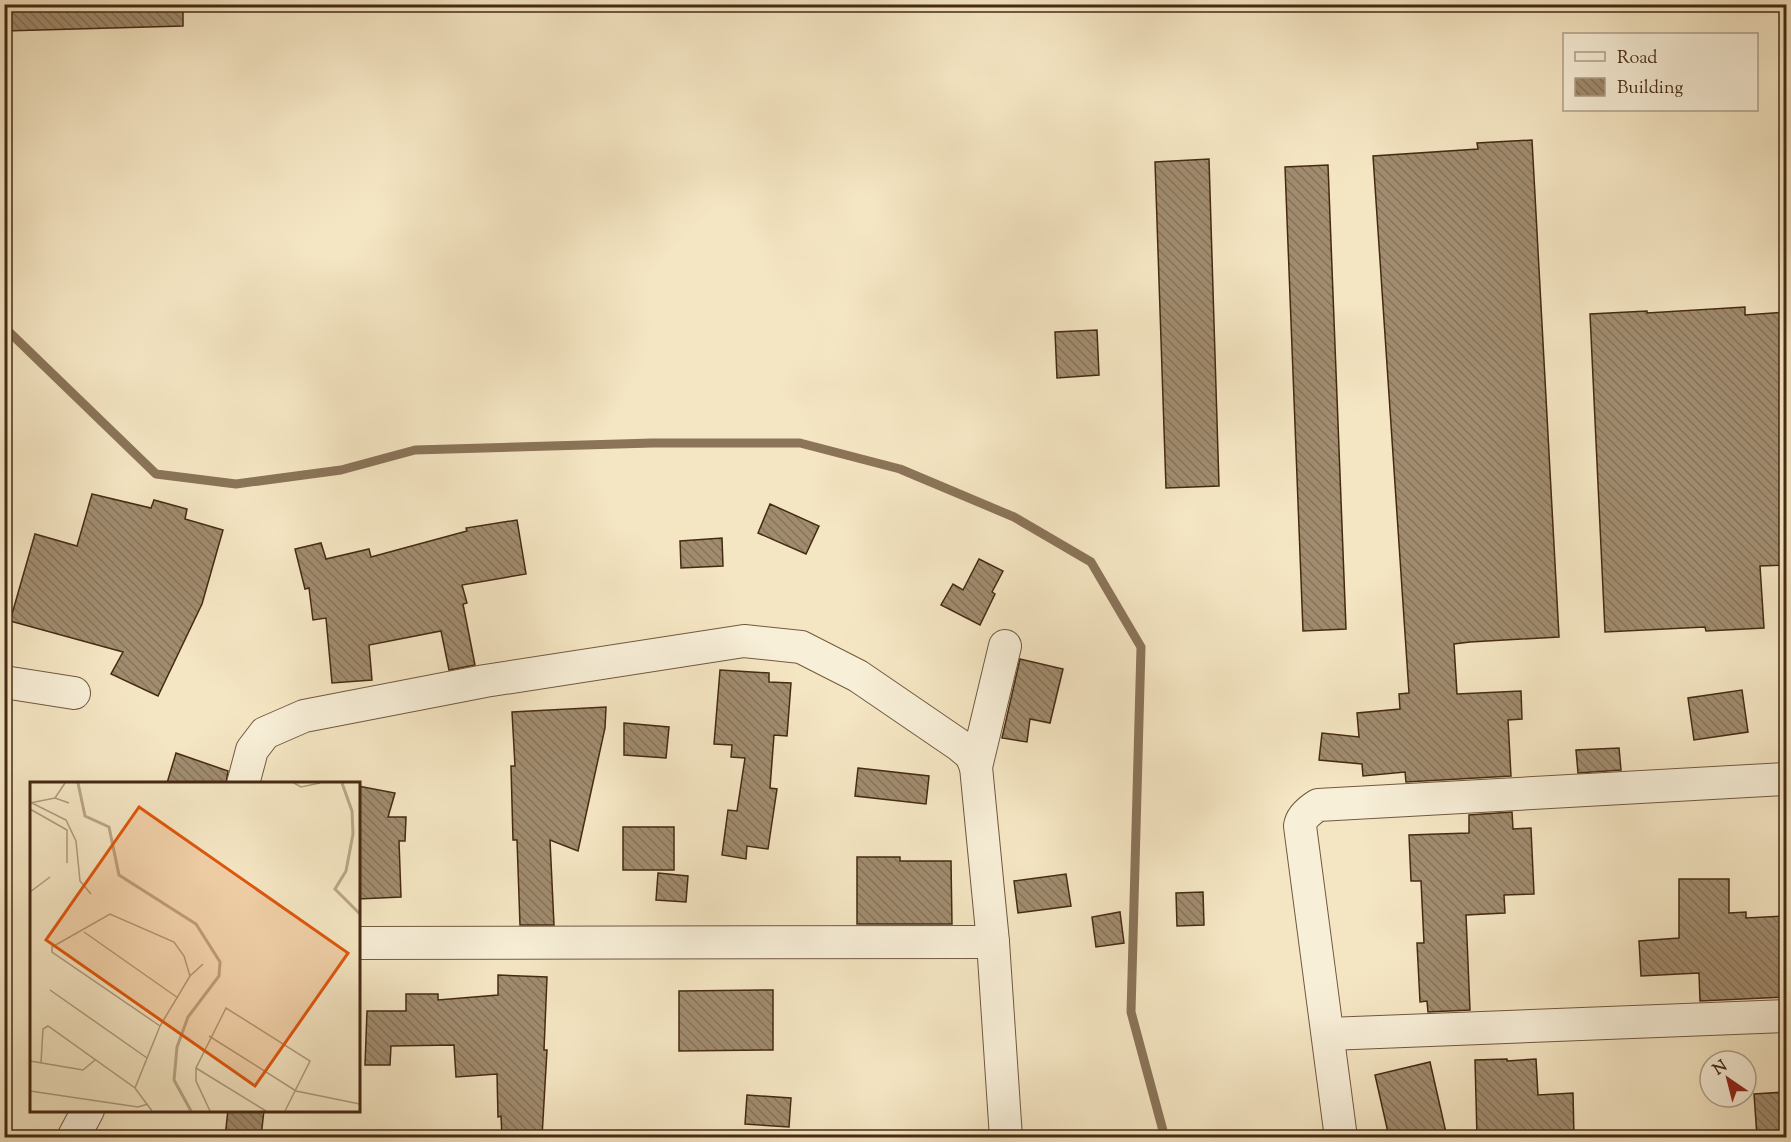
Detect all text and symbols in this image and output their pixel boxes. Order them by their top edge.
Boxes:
legend [1563,33,1758,111]
text: Road [1617,46,1657,72]
text: Building [1617,76,1683,102]
inset map [30,782,360,1112]
north arrow [1698,1049,1758,1109]
text: N [1709,1056,1733,1082]

